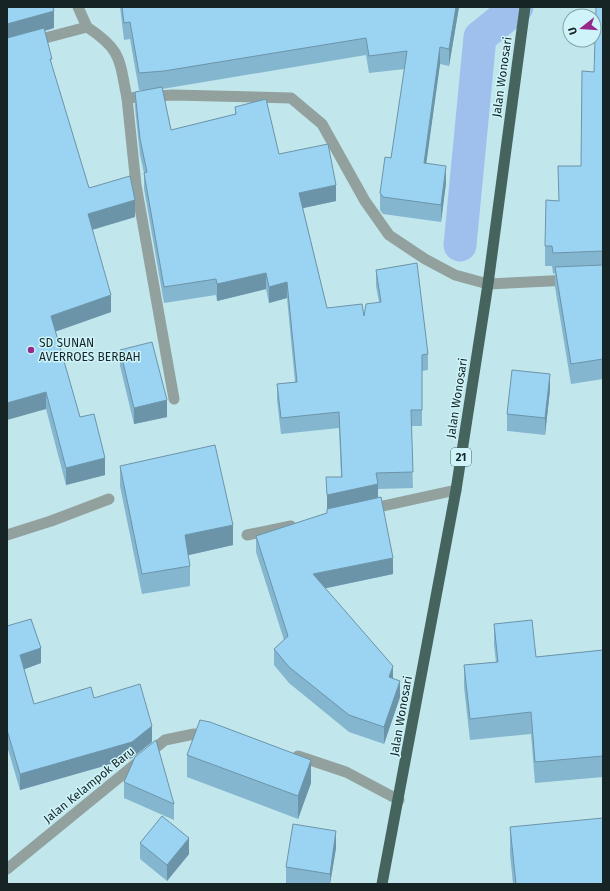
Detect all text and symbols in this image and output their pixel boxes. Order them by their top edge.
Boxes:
north arrow [562,8,602,48]
text: U [566,25,580,36]
street label: Jalan Wonosari [489,36,515,118]
place label: SD SUNAN AVERROES BERBAH [39,336,141,364]
marker: SD SUNAN AVERROES BERBAH [26,345,36,355]
street label: Jalan Wonosari [444,357,470,439]
road number: 21 [451,448,471,466]
street label: Jalan Wonosari [387,675,415,757]
street label: Jalan Kelampok Baru [41,744,137,826]

